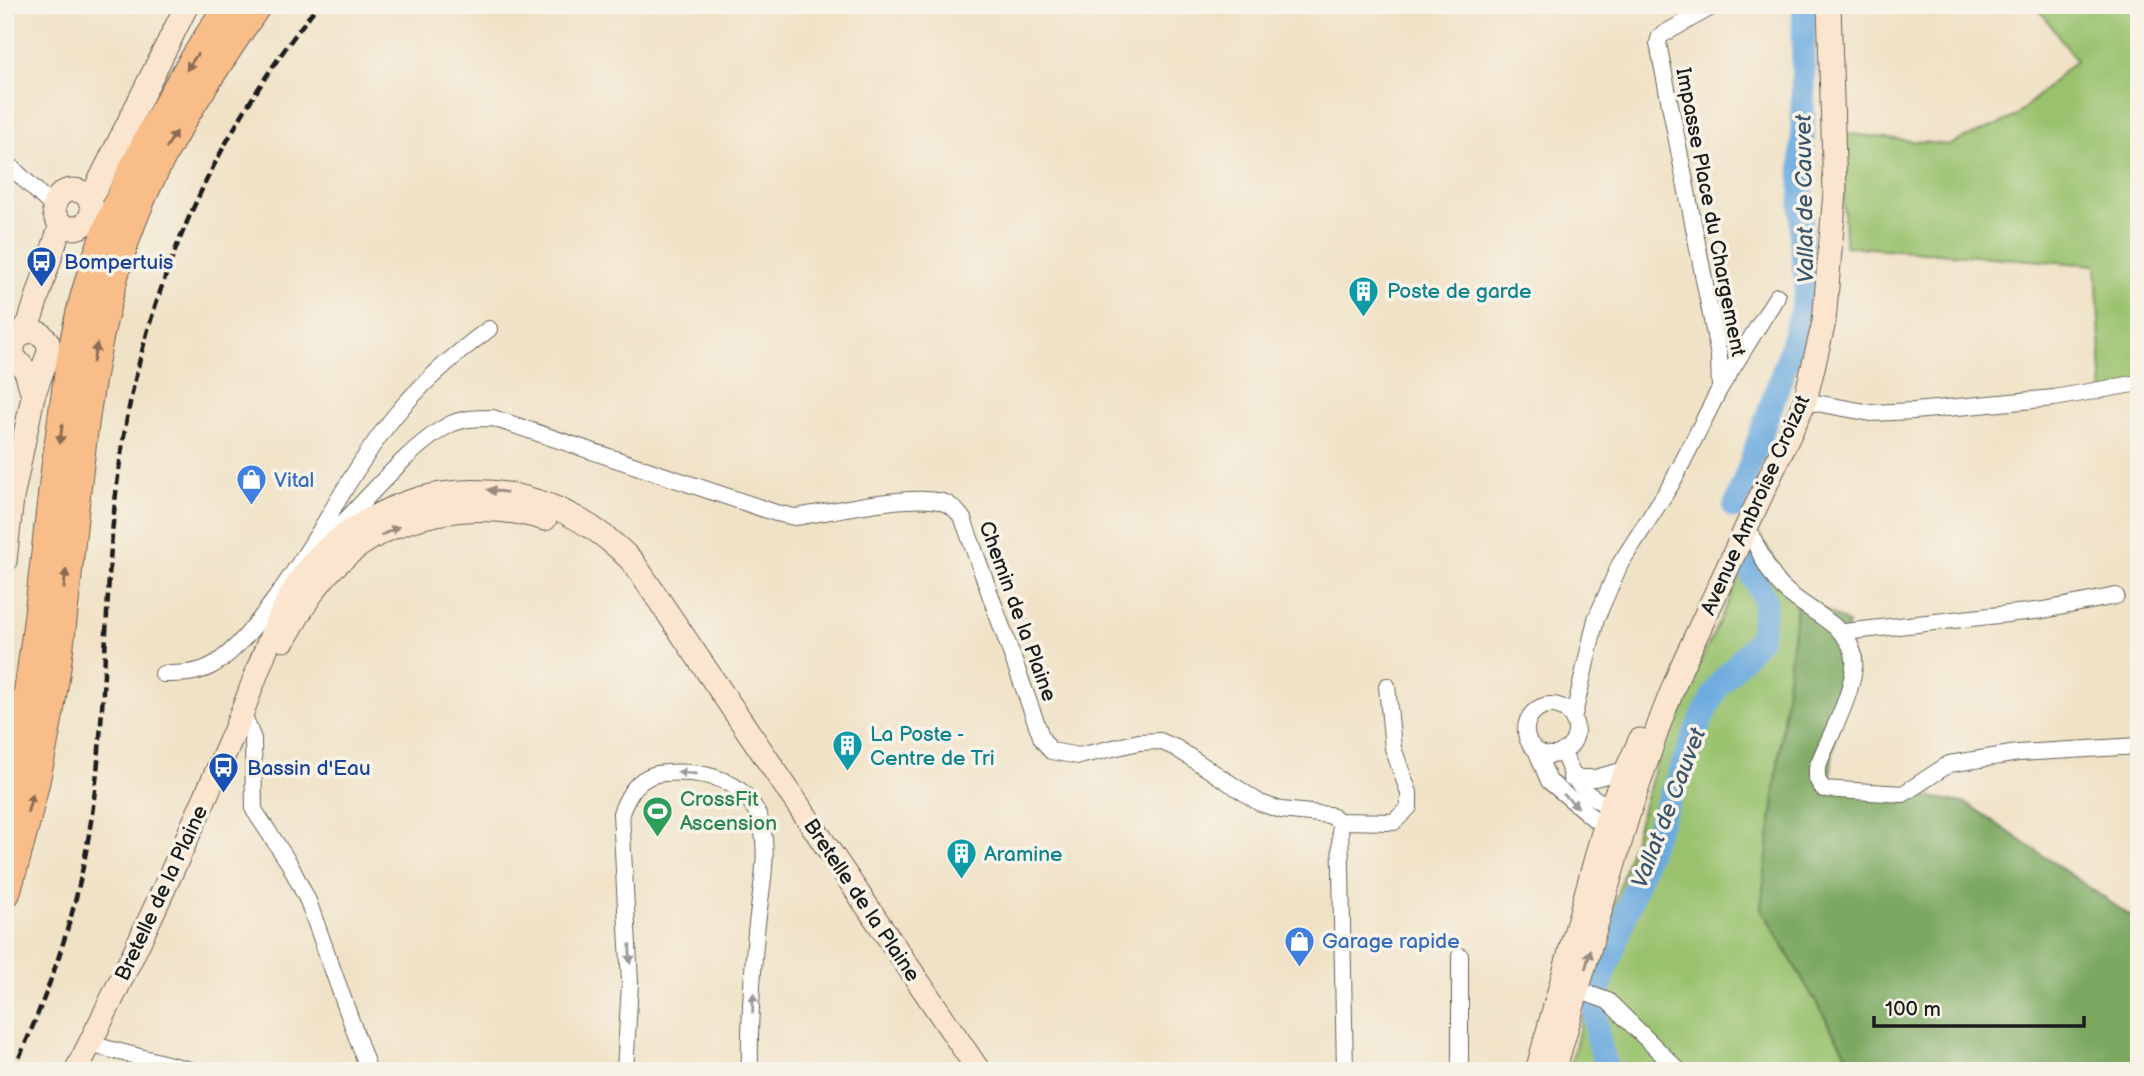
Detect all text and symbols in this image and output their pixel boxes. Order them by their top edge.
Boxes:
one-way arrow [185,53,199,71]
street label: Impasse Place du Chargement [1670,66,1751,359]
water label: Vallat de Cauvet [1790,113,1820,284]
one-way arrow [165,130,177,150]
bus stop icon: Bompertuis [24,245,58,289]
place label: Bompertuis [64,250,173,275]
building icon: Poste de garde [1347,274,1381,318]
place label: Poste de garde [1387,279,1531,304]
one-way arrow [90,342,101,364]
street label: Avenue Ambroise Croizat [1696,391,1815,619]
one-way arrow [55,424,66,446]
shop icon: Vital [234,463,268,507]
place label: Vital [274,468,314,493]
one-way arrow [486,486,508,497]
street label: Chemin de la Plaine [973,518,1062,705]
one-way arrow [380,526,400,537]
one-way arrow [60,568,71,590]
place label: La Poste - Centre de Tri [870,722,995,771]
water label: Vallat de Cauvet [1626,724,1713,892]
building icon: La Poste - Centre de Tri [830,729,864,773]
bus stop icon: Bassin d'Eau [207,751,241,795]
place label: Bassin d'Eau [247,756,371,781]
one-way arrow [676,768,698,779]
place label: CrossFit Ascension [680,787,777,836]
one-way arrow [25,792,36,814]
one-way arrow [1562,793,1580,809]
sports icon: CrossFit Ascension [640,794,674,838]
street label: Bretelle de la Plaine [110,802,213,985]
street label: Bretelle de la Plaine [798,814,925,986]
building icon: Aramine [944,837,978,881]
place label: Aramine [984,842,1062,867]
shop icon: Garage rapide [1282,924,1316,968]
place label: Garage rapide [1322,929,1460,954]
one-way arrow [624,943,635,965]
one-way arrow [1583,948,1593,969]
scale bar [1874,985,2084,1029]
one-way arrow [748,991,759,1013]
text: 100 m [1885,997,1941,1022]

